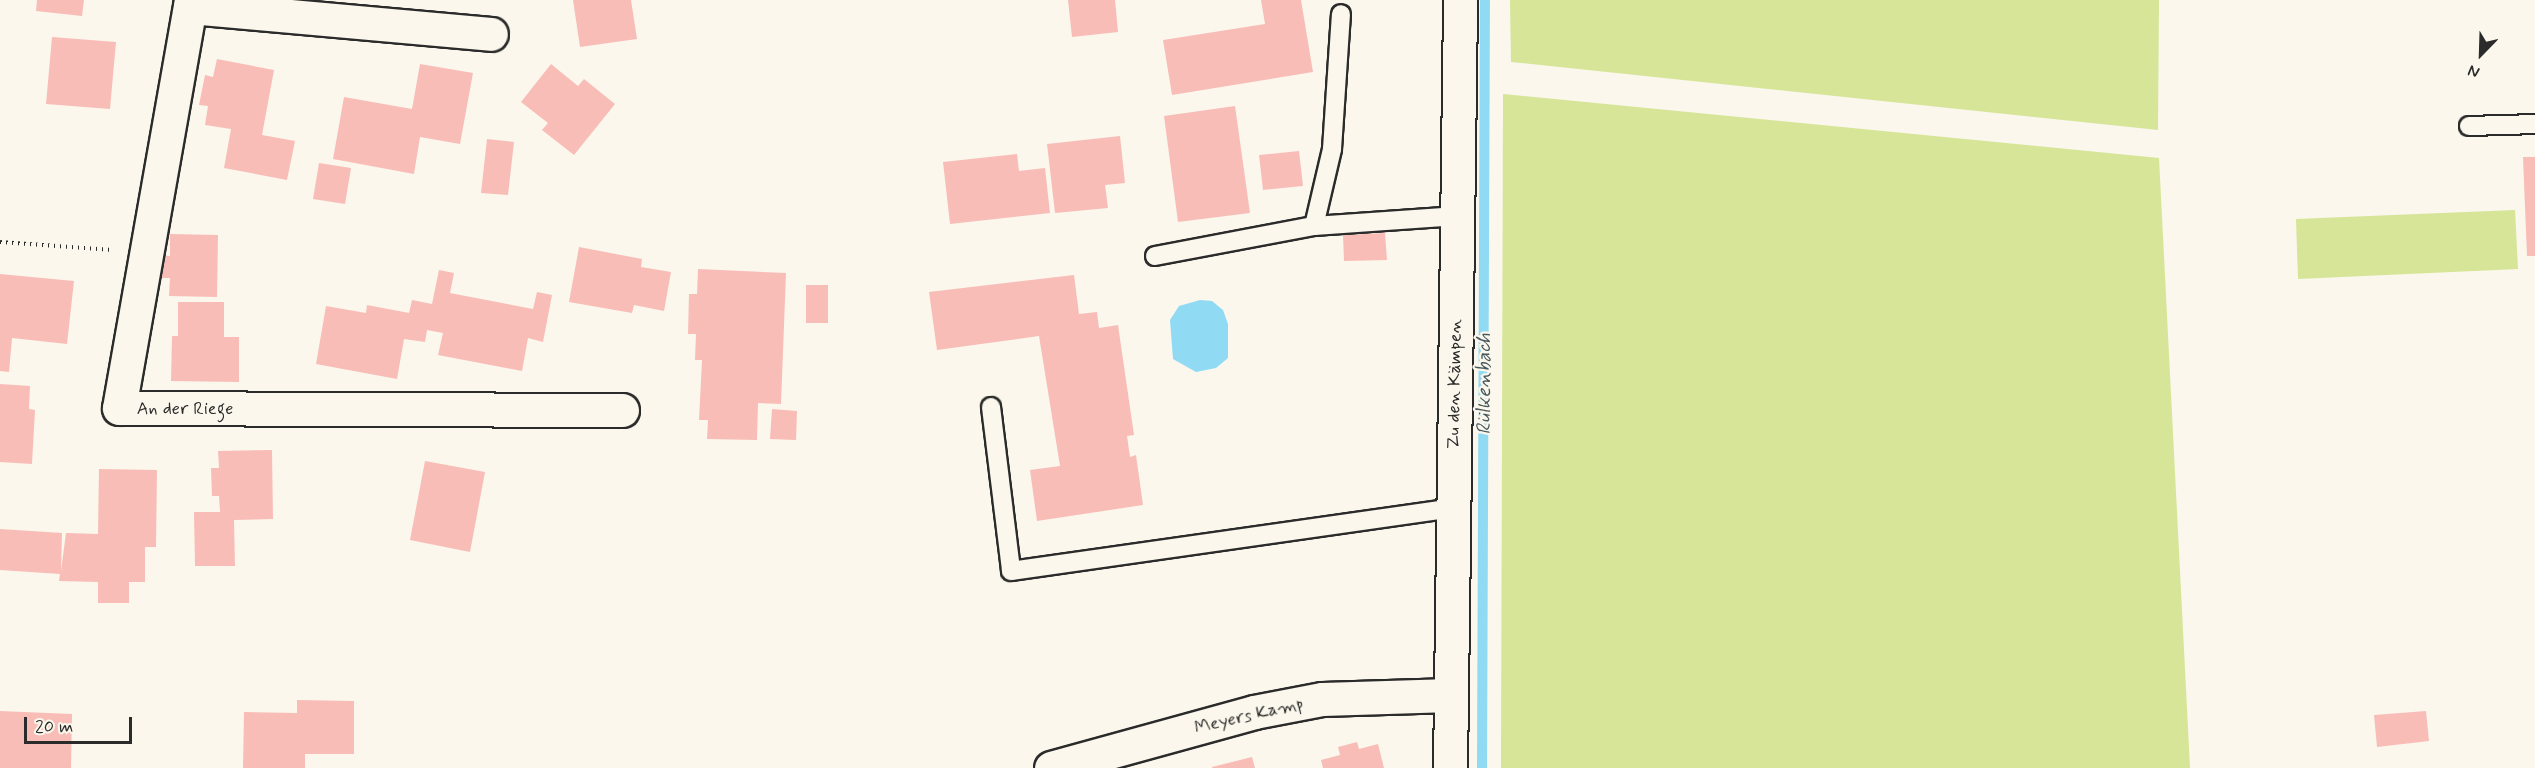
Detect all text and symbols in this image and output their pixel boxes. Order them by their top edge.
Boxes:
north arrow [2451,24,2511,84]
text: N [2465,59,2483,83]
street label: Zu den Kämpen [1443,321,1467,447]
water label: Rülkenbach [1472,333,1496,435]
street label: An der Riege [138,398,232,420]
street label: Meyers Kamp [1193,693,1305,739]
scale bar [27,705,135,743]
text: 20 m [35,715,73,739]

